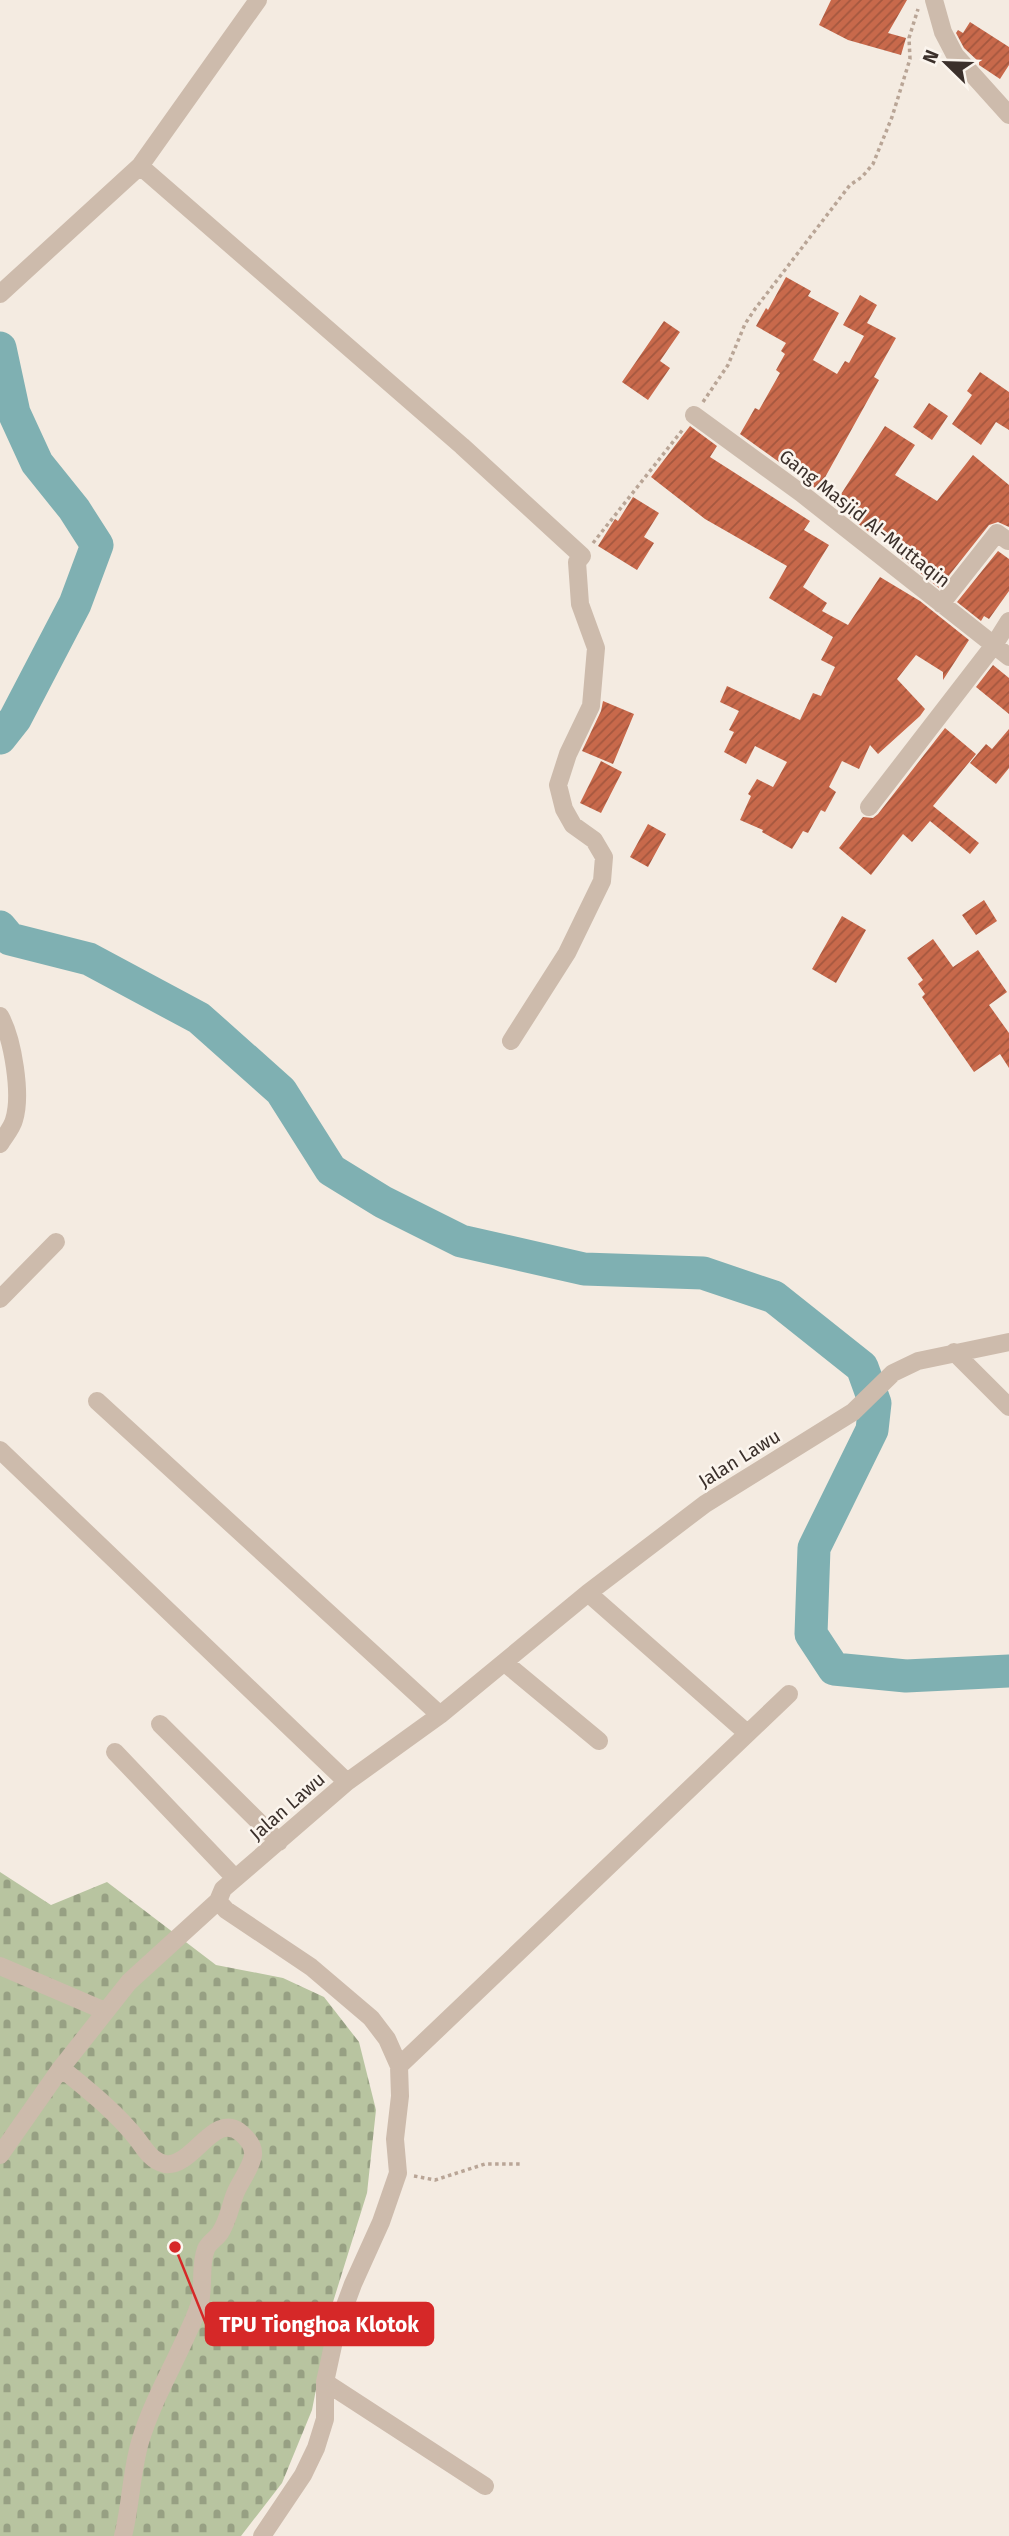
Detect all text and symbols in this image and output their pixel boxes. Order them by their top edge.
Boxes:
north arrow [911,28,981,98]
text: N [918,46,944,67]
street label: Gang Masjid Al-Muttaqin [775,444,955,592]
street label: Jalan Lawu [694,1424,784,1493]
street label: Jalan Lawu [245,1767,330,1845]
callout: TPU Tionghoa Klotok [206,2303,433,2345]
text: TPU Tionghoa Klotok [219,2312,419,2338]

